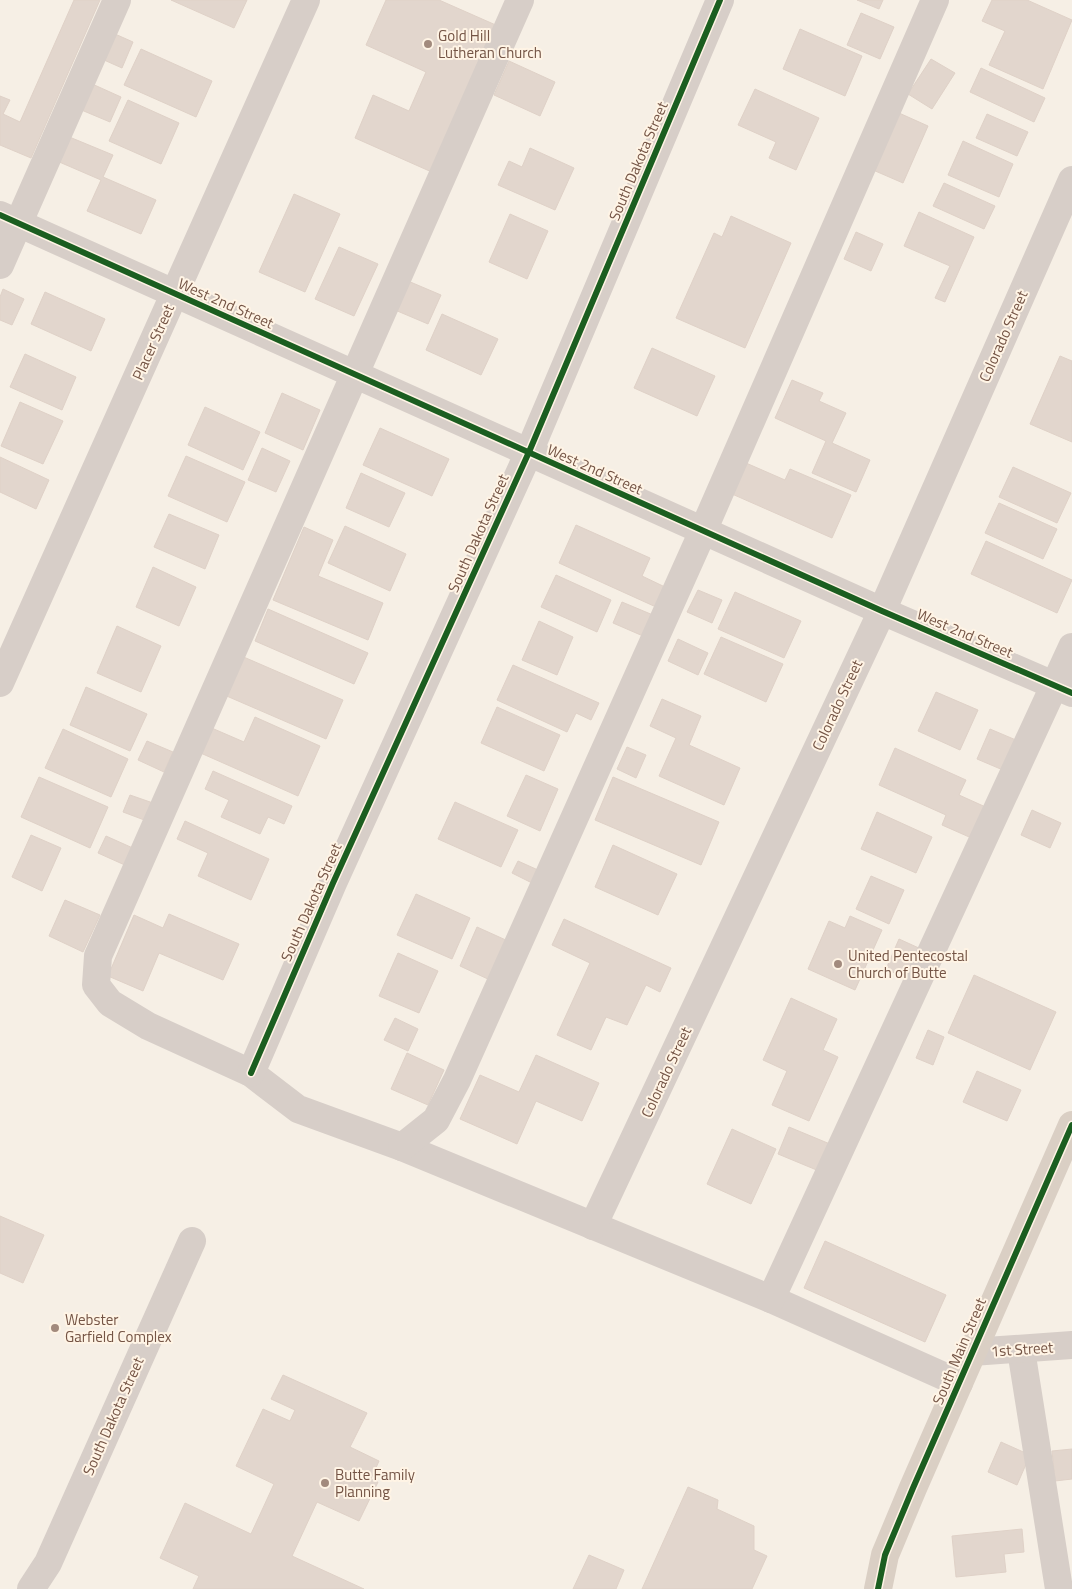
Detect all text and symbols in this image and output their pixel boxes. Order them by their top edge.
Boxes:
place label: Gold Hill Lutheran Church [438,24,542,64]
marker: Gold Hill Lutheran Church [422,38,434,50]
street label: South Dakota Street [603,97,674,224]
street label: West 2nd Street [175,272,278,335]
street label: Colorado Street [973,286,1034,385]
street label: Placer Street [126,300,180,384]
street label: West 2nd Street [544,438,647,501]
street label: South Dakota Street [442,469,515,596]
street label: West 2nd Street [913,602,1017,664]
street label: Colorado Street [806,655,868,754]
street label: South Dakota Street [275,838,348,965]
place label: United Pentecostal Church of Butte [848,944,968,984]
marker: United Pentecostal Church of Butte [832,958,844,970]
street label: Colorado Street [635,1022,697,1121]
street label: South Main Street [926,1293,992,1408]
place label: Webster Garfield Complex [65,1308,172,1348]
marker: Webster Garfield Complex [49,1322,61,1334]
street label: 1st Street [990,1335,1055,1363]
street label: South Dakota Street [77,1352,150,1479]
place label: Butte Family Planning [335,1463,415,1503]
marker: Butte Family Planning [319,1477,331,1489]

